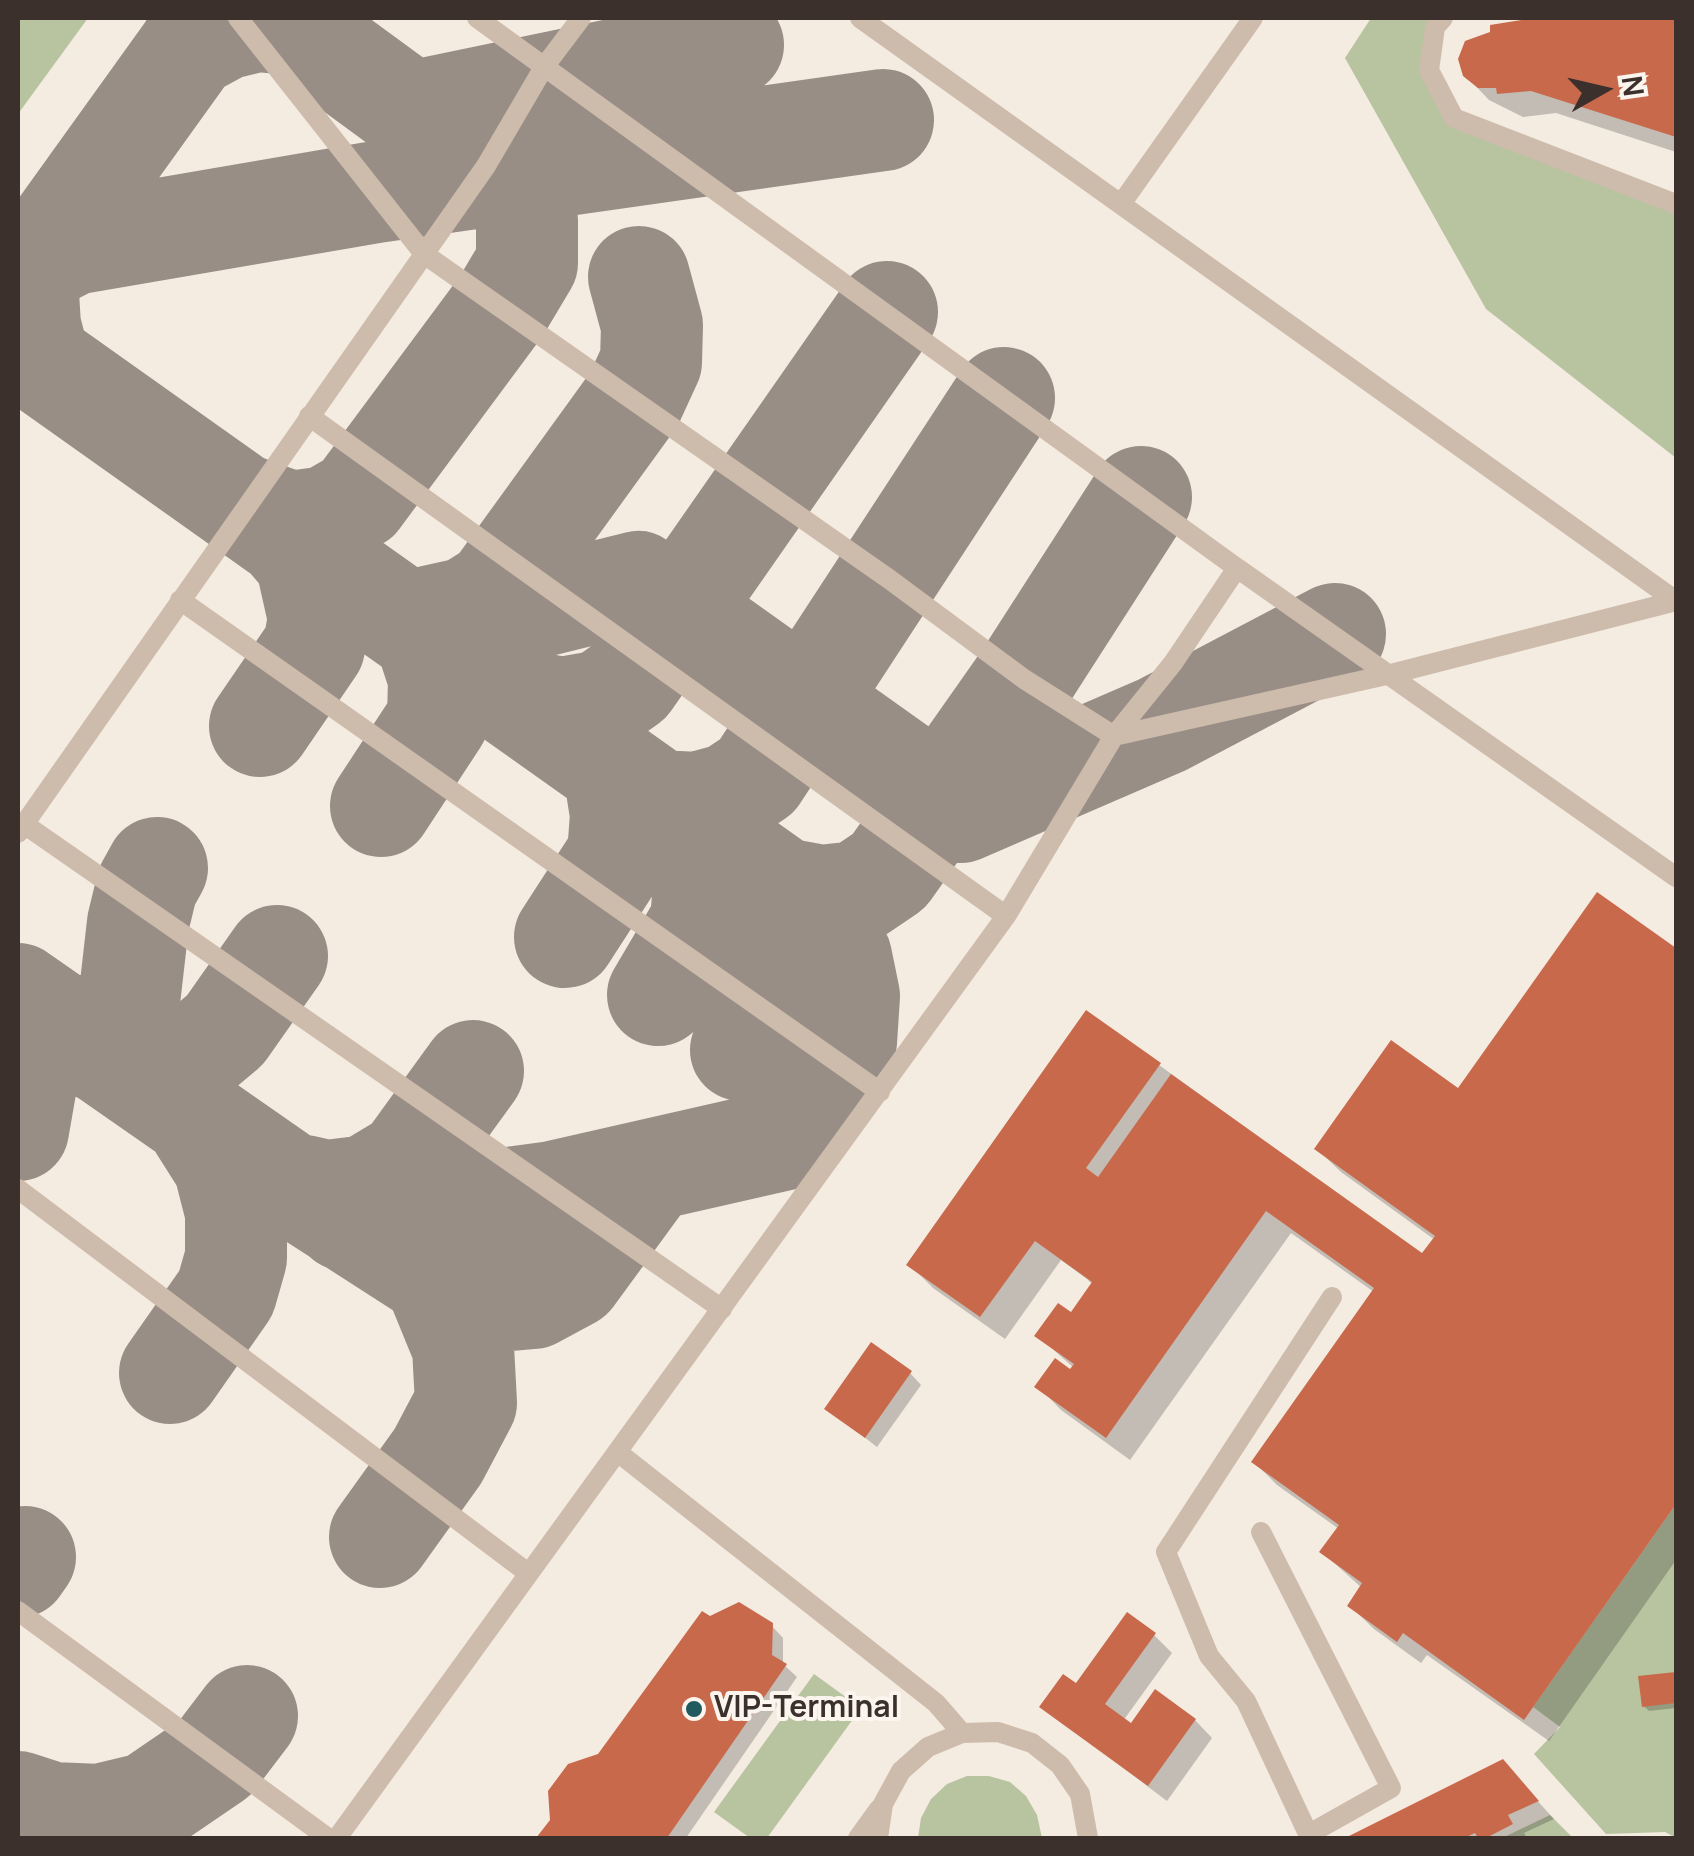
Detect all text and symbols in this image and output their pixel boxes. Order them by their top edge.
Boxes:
north arrow [1554,40,1654,140]
text: N [1613,73,1654,98]
place label: VIP-Terminal [714,1691,899,1727]
marker: VIP-Terminal [683,1698,705,1720]

